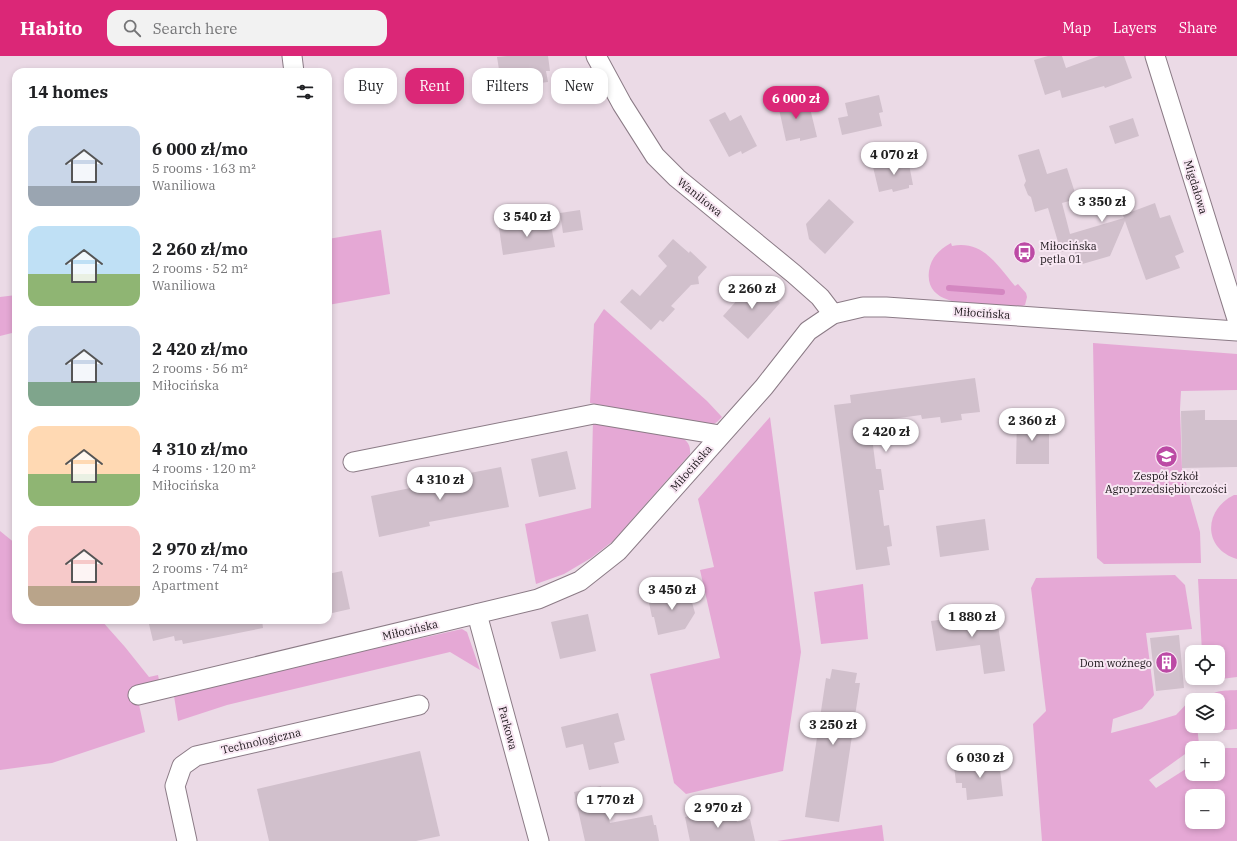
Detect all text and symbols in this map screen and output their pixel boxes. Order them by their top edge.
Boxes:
search box [107,10,387,46]
text: Habito [20,16,83,40]
icon: search [121,17,143,39]
text: Search here [153,19,237,38]
text: Map [1063,19,1091,37]
text: Layers [1113,19,1157,37]
text: Share [1179,19,1217,37]
chip: Buy [344,68,397,104]
chip: Rent [405,68,464,104]
chip: Filters [472,68,543,104]
chip: New [551,68,608,104]
text: 14 homes [28,81,108,103]
icon: filters [294,81,316,103]
pin: 6 000 zł [755,86,837,120]
text: 6 000 zł [772,90,820,107]
text: 6 000 zł/mo [152,138,248,160]
icon: home [60,142,108,190]
pin: 4 070 zł [853,142,935,176]
text: 4 070 zł [870,146,918,163]
street label: Migdałowa [1181,158,1211,216]
text: 5 rooms · 163 m² [152,160,256,177]
street label: Waniliowa [675,175,725,219]
text: Waniliowa [152,177,216,194]
pin: 3 350 zł [1061,189,1143,223]
text: 3 350 zł [1078,193,1126,210]
pin: 3 540 zł [486,204,568,238]
text: 3 540 zł [503,208,551,225]
text: 2 260 zł/mo [152,238,248,260]
bus stop icon: Miłocińska pętla 01 [1011,239,1037,265]
place label: Miłocińska pętla 01 [1040,239,1097,266]
icon: home [60,242,108,290]
text: 2 rooms · 52 m² [152,260,248,277]
pin: 2 260 zł [711,276,793,310]
text: Waniliowa [152,277,216,294]
text: 2 260 zł [728,280,776,297]
street label: Miłocińska [953,304,1011,322]
text: 2 420 zł/mo [152,338,248,360]
icon: home [60,342,108,390]
text: 2 rooms · 56 m² [152,360,248,377]
text: Miłocińska [152,377,219,394]
pin: 2 360 zł [991,408,1073,442]
text: 2 360 zł [1008,412,1056,429]
pin: 2 420 zł [845,419,927,453]
text: 2 420 zł [862,423,910,440]
text: 4 310 zł/mo [152,438,248,460]
icon: home [60,442,108,490]
street label: Miłocińska [667,442,715,494]
school or university icon: Zespół Szkół Agroprzedsiębiorczości [1153,443,1179,469]
text: 4 rooms · 120 m² [152,460,256,477]
pin: 4 310 zł [399,467,481,501]
place label: Zespół Szkół Agroprzedsiębiorczości [1105,469,1228,496]
text: 4 310 zł [416,471,464,488]
text: Miłocińska [152,477,219,494]
text: 2 970 zł/mo [152,538,248,560]
icon: home [60,542,108,590]
text: 2 rooms · 74 m² [152,560,248,577]
text: Apartment [152,577,219,594]
pin: 3 450 zł [631,577,713,611]
text: 3 450 zł [648,581,696,598]
pin: 1 880 zł [931,604,1013,638]
text: 1 880 zł [948,608,996,625]
street label: Miłocińska [381,617,439,643]
map controls [1185,645,1225,829]
button: locate [1185,645,1225,685]
building icon: Dom woźnego [1154,650,1180,676]
place label: Dom woźnego [1080,656,1152,670]
button: layers [1185,693,1225,733]
street label: Parkowa [495,705,521,751]
pin: 3 250 zł [792,712,874,746]
text: 3 250 zł [809,716,857,733]
street label: Technologiczna [220,725,302,757]
button: + [1185,741,1225,781]
pin: 6 030 zł [939,745,1021,779]
text: 6 030 zł [956,749,1004,766]
pin: 1 770 zł [569,787,651,821]
button: − [1185,789,1225,829]
text: 1 770 zł [586,791,634,808]
pin: 2 970 zł [677,795,759,829]
text: 2 970 zł [694,799,742,816]

